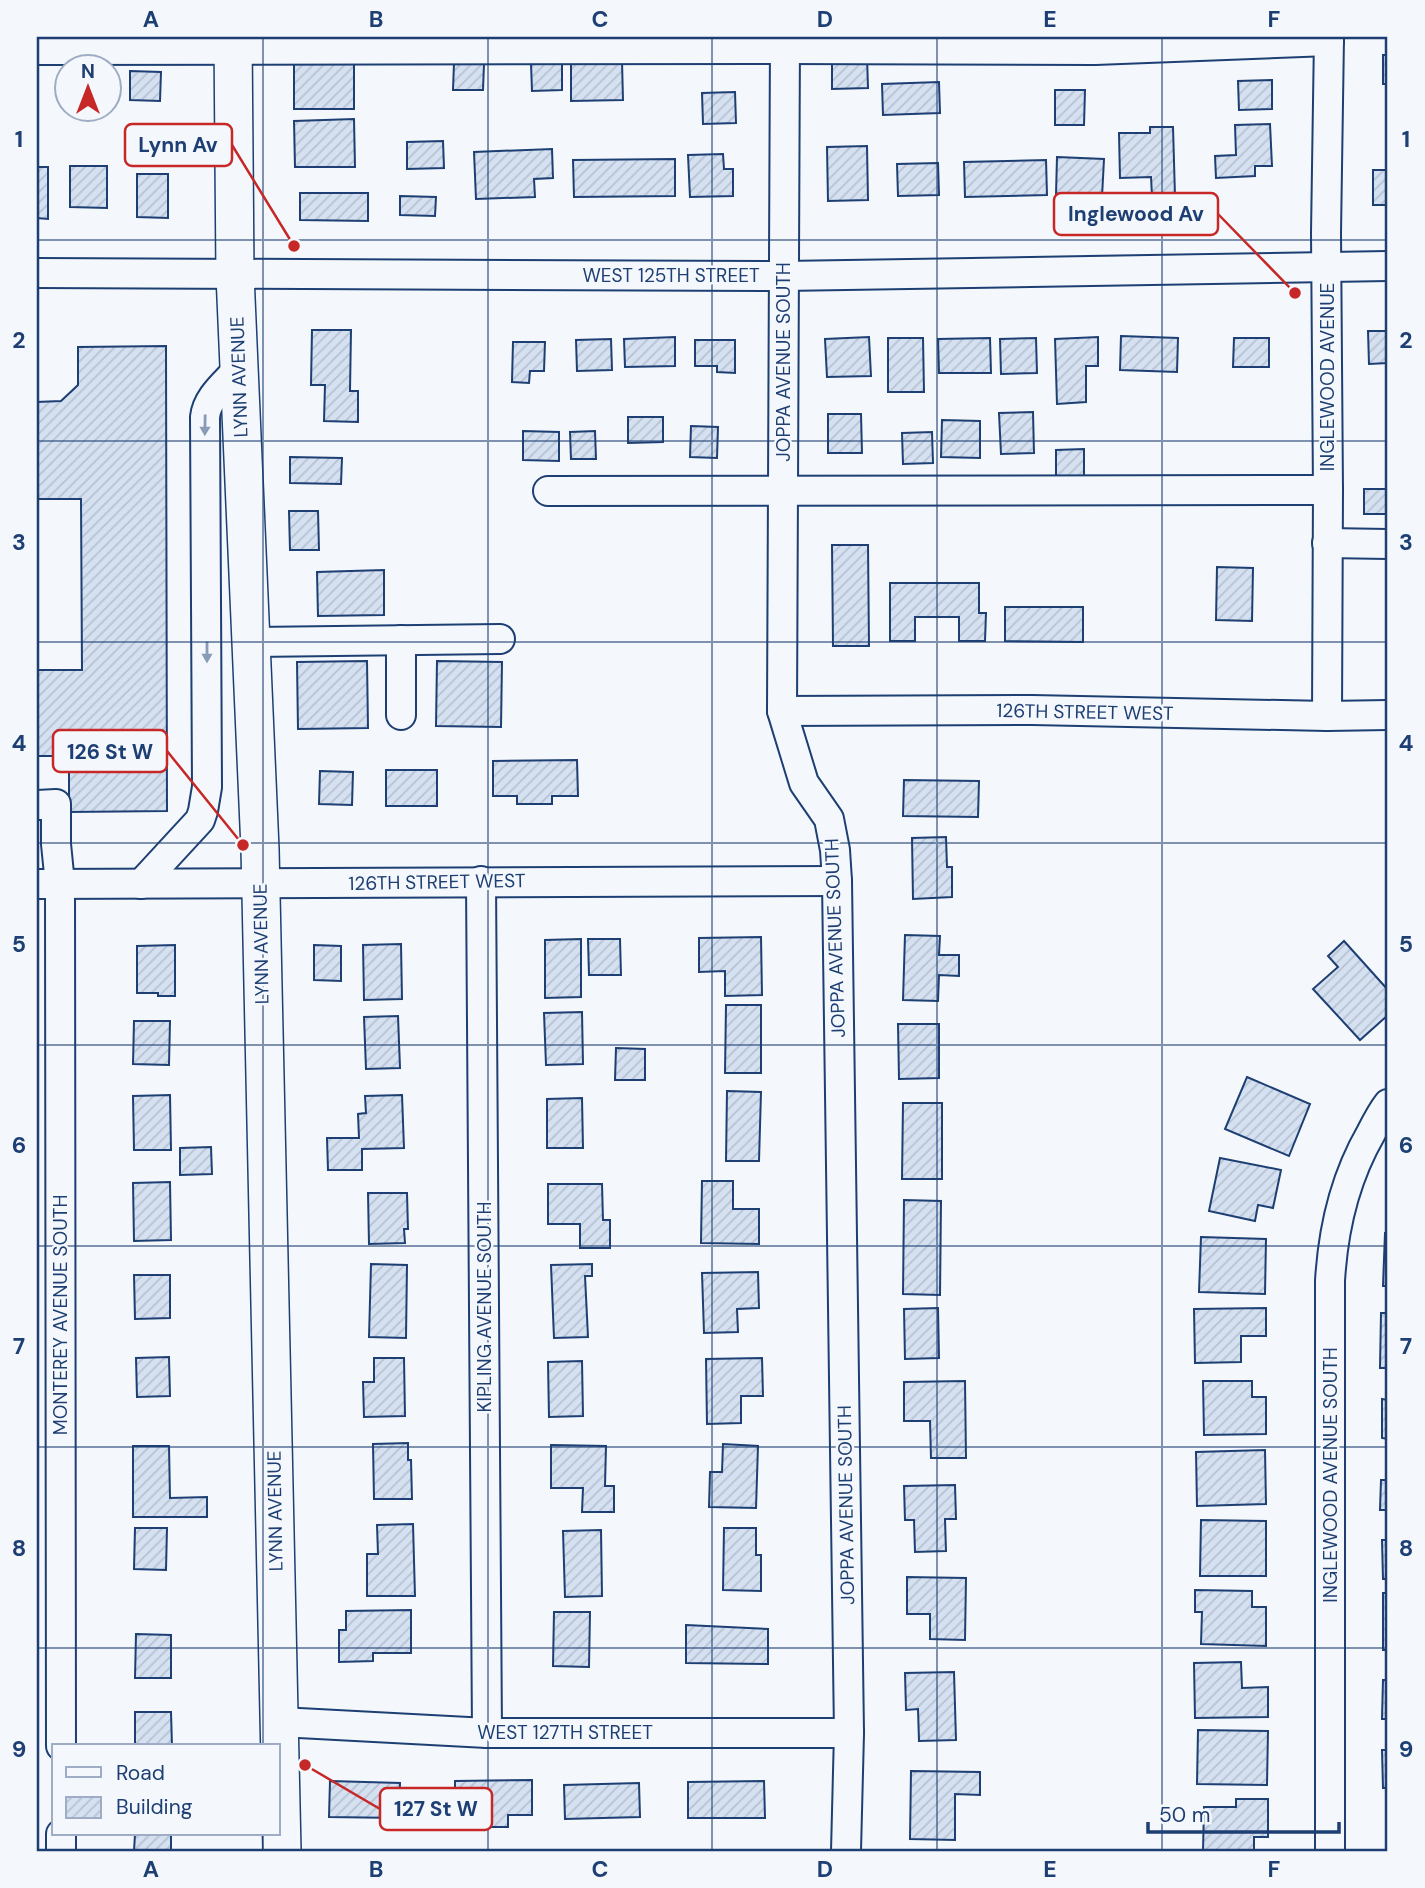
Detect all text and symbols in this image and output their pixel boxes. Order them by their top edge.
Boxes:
text: A [143,4,159,34]
text: B [369,4,383,34]
text: C [592,4,608,34]
text: D [817,4,833,34]
text: E [1043,4,1057,34]
text: F [1268,4,1281,34]
north arrow [52,52,122,122]
text: N [81,59,95,84]
text: 1 [15,124,23,154]
callout: Lynn Av [125,124,232,166]
text: 1 [1402,124,1410,154]
text: Lynn Av [138,131,218,159]
callout: Inglewood Av [1054,193,1218,235]
text: Inglewood Av [1068,200,1204,228]
street label: JOPPA AVENUE SOUTH [771,262,796,462]
street label: WEST 125TH STREET [582,263,760,288]
street label: INGLEWOOD AVENUE [1315,283,1340,471]
street label: LYNN AVENUE [224,316,254,438]
text: 2 [12,325,26,355]
text: 2 [1399,325,1413,355]
one-way arrow [199,414,211,436]
text: 3 [12,527,26,557]
text: 3 [1399,527,1413,557]
one-way arrow [201,641,212,663]
street label: 126TH STREET WEST [996,698,1174,726]
text: 4 [12,728,27,758]
text: 4 [1399,728,1414,758]
callout: 126 St W [53,730,167,772]
text: 126 St W [67,738,153,766]
street label: JOPPA AVENUE SOUTH [819,838,851,1038]
street label: 126TH STREET WEST [348,868,526,896]
street label: LYNN AVENUE [247,883,275,1005]
text: 5 [12,929,26,959]
text: 5 [1399,929,1413,959]
text: 6 [12,1130,26,1160]
text: 6 [1399,1130,1413,1160]
street label: MONTEREY AVENUE SOUTH [48,1195,73,1435]
street label: KIPLING AVENUE SOUTH [472,1202,497,1412]
text: 7 [13,1331,25,1361]
text: 7 [1400,1331,1412,1361]
street label: INGLEWOOD AVENUE SOUTH [1318,1347,1343,1603]
street label: JOPPA AVENUE SOUTH [832,1405,860,1605]
street label: LYNN AVENUE [261,1450,289,1572]
text: 8 [12,1533,26,1563]
text: 8 [1399,1533,1413,1563]
street label: WEST 127TH STREET [477,1720,653,1745]
text: 9 [12,1734,26,1764]
text: 9 [1399,1734,1413,1764]
legend [52,1744,280,1836]
text: Road [116,1759,165,1787]
callout: 127 St W [380,1788,492,1830]
scale bar [1148,1790,1339,1834]
text: Building [116,1793,193,1821]
text: 127 St W [394,1795,478,1823]
text: 50 m [1159,1801,1210,1829]
text: A [143,1854,159,1884]
text: B [369,1854,383,1884]
text: C [592,1854,608,1884]
text: D [817,1854,833,1884]
text: E [1043,1854,1057,1884]
text: F [1268,1854,1281,1884]

